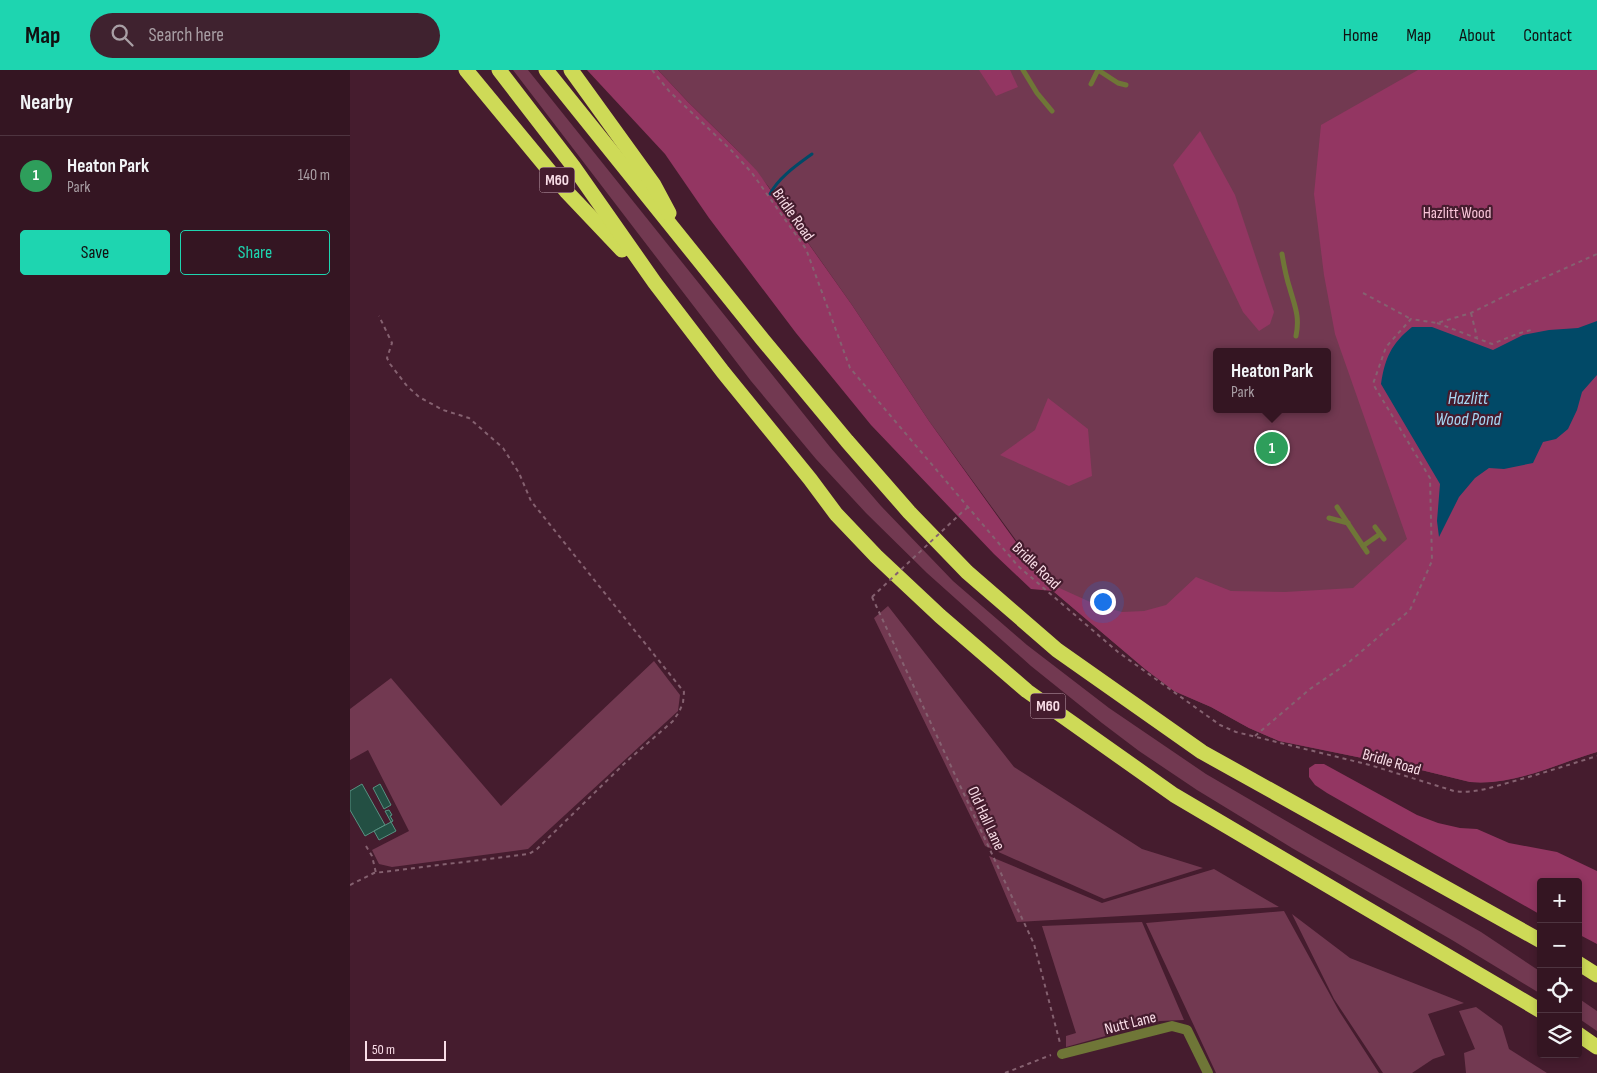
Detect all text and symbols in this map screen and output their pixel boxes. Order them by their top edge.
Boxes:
search box [90,13,440,58]
text: Map [25,21,60,50]
icon: search [108,21,136,49]
text: Search here [148,24,224,47]
text: Home [1343,25,1378,46]
text: Map [1406,25,1431,46]
text: About [1459,25,1495,46]
text: Contact [1523,25,1572,46]
text: Nearby [20,90,73,115]
text: Heaton Park [67,155,149,178]
text: 1 [33,166,39,185]
text: 140 m [298,166,330,185]
road number: M60 [540,168,574,192]
text: Park [67,178,90,197]
street label: Bridle Road [768,185,818,245]
park label: Hazlitt Wood [1423,204,1491,223]
button: Save [20,230,170,275]
button: Share [180,230,330,275]
popup [1213,348,1331,413]
text: Heaton Park [1231,360,1313,383]
text: Park [1231,383,1254,402]
water label: Hazlitt Wood Pond [1435,388,1501,430]
pin: 1 [1256,429,1288,467]
street label: Bridle Road [1008,538,1064,594]
your location [1090,589,1116,615]
road number: M60 [1030,694,1066,718]
street label: Bridle Road [1360,745,1423,780]
street label: Old Hall Lane [963,784,1009,854]
map controls [1537,878,1582,1058]
button: + [1537,878,1582,923]
button: − [1537,923,1582,968]
button: locate [1537,968,1582,1013]
street label: Nutt Lane [1103,1008,1158,1039]
button: layers [1537,1013,1582,1058]
scale bar [365,1038,446,1061]
text: 50 m [372,1041,395,1058]

